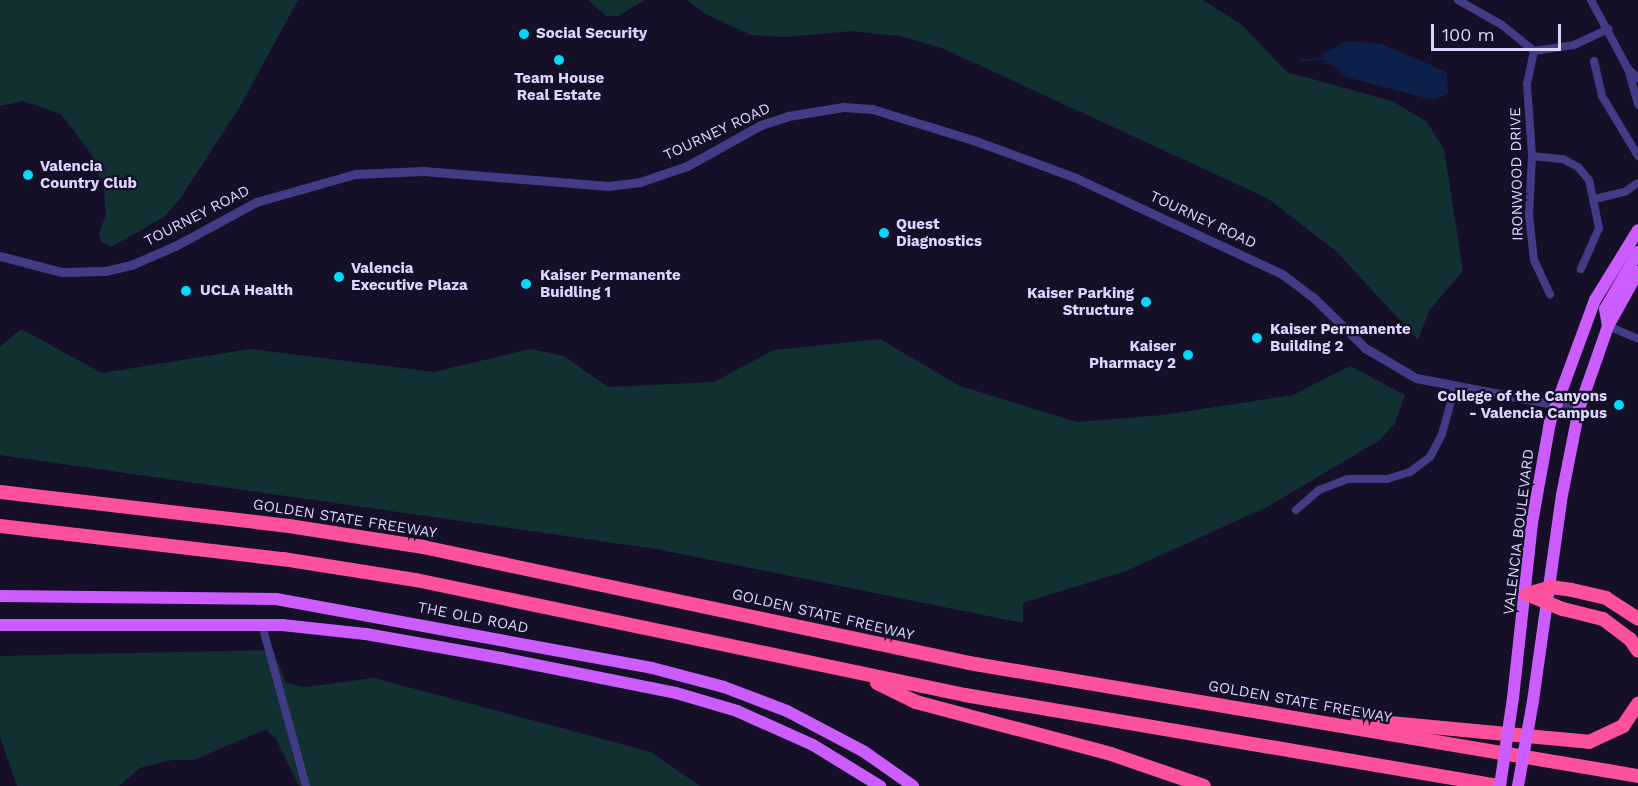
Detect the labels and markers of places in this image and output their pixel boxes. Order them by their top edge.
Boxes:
place label: Social Security [536,25,647,43]
marker: Social Security [517,27,531,41]
marker: Team House Real Estate [552,53,566,67]
place label: Team House Real Estate [514,69,604,104]
place label: Valencia Country Club [40,157,137,192]
marker: Valencia Country Club [21,168,35,182]
place label: Quest Diagnostics [896,215,982,250]
marker: Quest Diagnostics [877,226,891,240]
place label: Valencia Executive Plaza [351,259,468,294]
place label: Kaiser Permanente Buidling 1 [540,266,681,301]
marker: Valencia Executive Plaza [332,270,346,284]
marker: Kaiser Permanente Buidling 1 [517,275,535,293]
marker: UCLA Health [177,282,195,300]
place label: UCLA Health [200,282,293,300]
place label: Kaiser Parking Structure [1027,284,1134,319]
marker: Kaiser Parking Structure [1139,295,1153,309]
place label: Kaiser Permanente Building 2 [1270,320,1411,355]
marker: Kaiser Permanente Building 2 [1248,329,1266,347]
place label: Kaiser Pharmacy 2 [1089,337,1176,372]
marker: Kaiser Pharmacy 2 [1181,348,1195,362]
place label: College of the Canyons - Valencia Campus [1437,387,1607,422]
marker: College of the Canyons - Valencia Campus [1612,398,1626,412]

